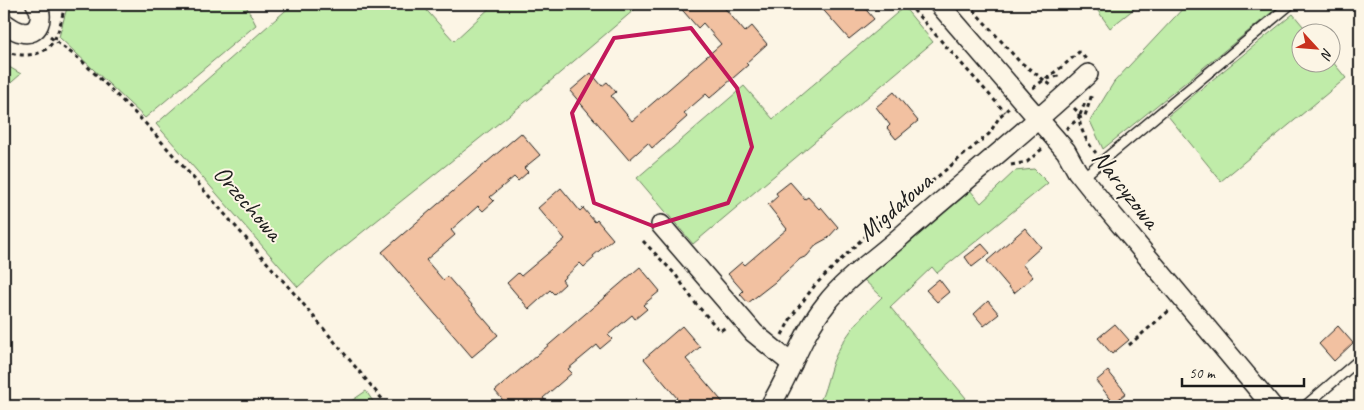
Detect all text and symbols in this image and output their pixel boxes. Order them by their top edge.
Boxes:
north arrow [1292,22,1342,72]
text: N [1317,46,1337,63]
street label: Narcyzowa [1085,143,1169,237]
street label: Orzechowa [206,158,292,250]
street label: Migdałowa [851,165,940,248]
scale bar [1182,355,1304,387]
text: 50 m [1189,364,1216,383]

